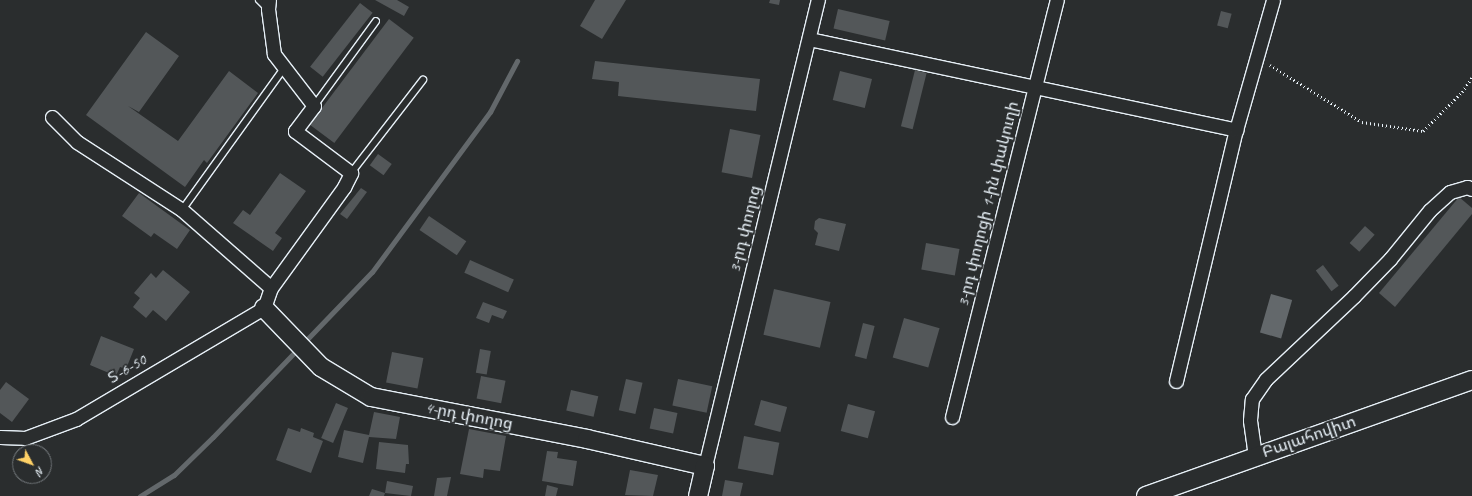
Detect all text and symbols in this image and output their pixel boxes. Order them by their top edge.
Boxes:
street label: 3-րդ փողոցի 1-ին փակուղի [953,99,1023,309]
street label: 3-րդ փողոց [725,184,765,274]
street label: Տ-6-50 [104,350,150,388]
street label: 4-րդ փողոց [424,398,514,434]
street label: Բալահովիտ [1260,412,1358,462]
north arrow [12,444,52,484]
text: N [33,464,48,478]

